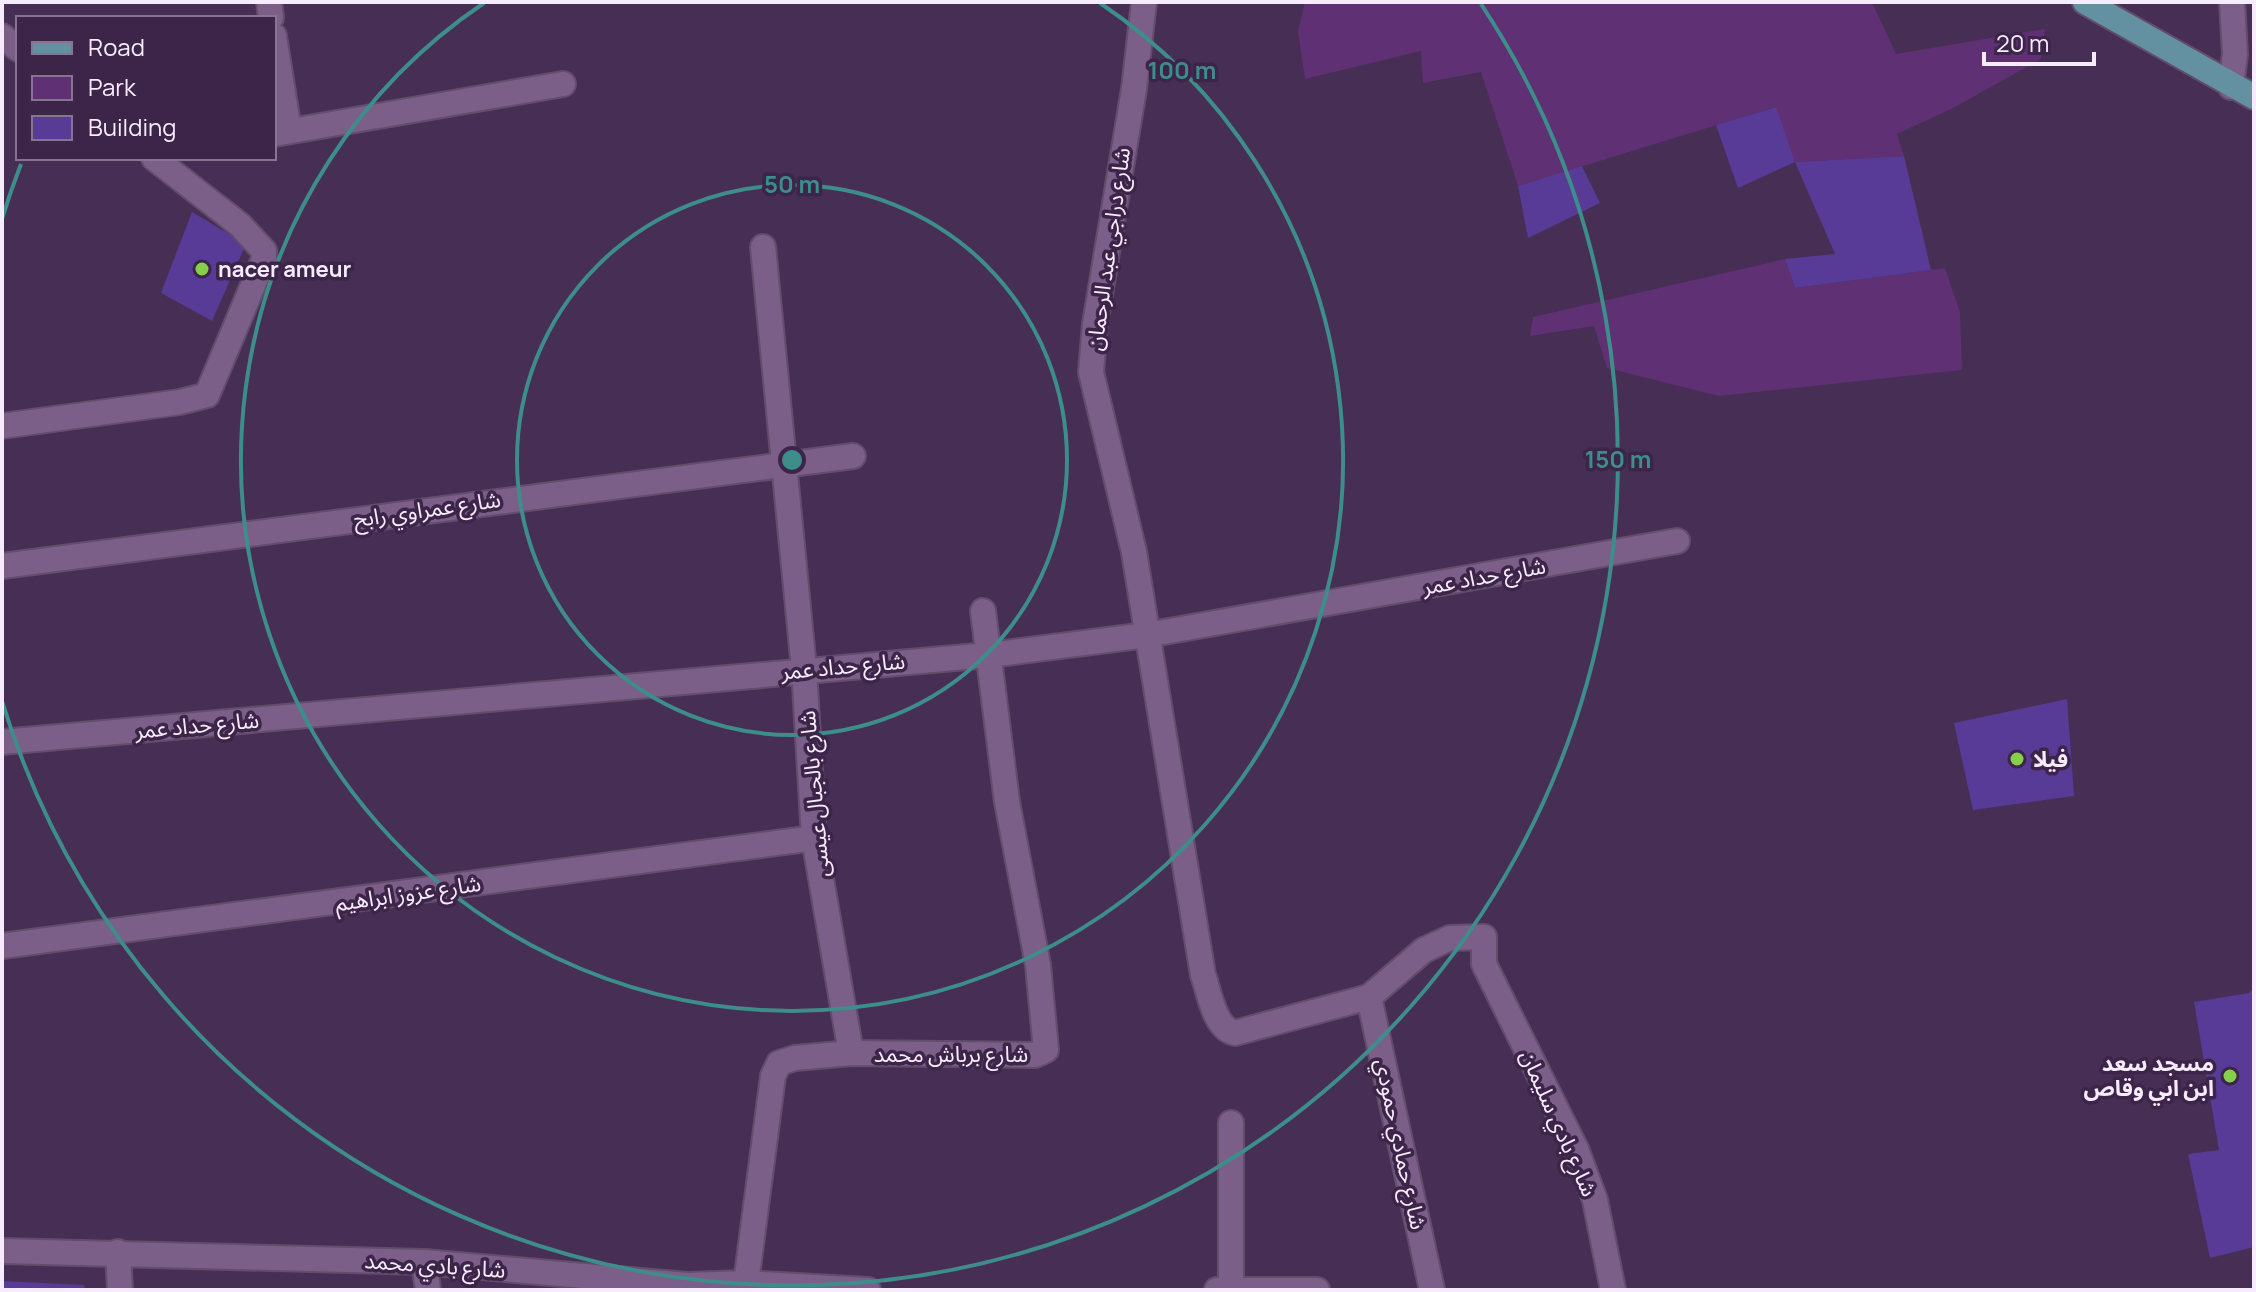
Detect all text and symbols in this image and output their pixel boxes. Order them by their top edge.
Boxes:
legend [16,16,276,160]
scale bar [1984,16,2094,66]
text: 20 m [1996,26,2049,59]
text: Road [88,30,145,63]
text: 100 m [1148,53,1216,86]
text: Park [88,70,137,103]
text: Building [88,110,176,143]
street label: شارع دراجي عبد الرحمان [1079,146,1139,353]
text: 50 m [764,167,820,200]
place label: nacer ameur [218,254,351,284]
marker: nacer ameur [193,260,211,278]
text: 150 m [1585,442,1651,475]
centre of rings [778,446,806,474]
street label: شارع عمراوي رابح [351,484,503,536]
street label: شارع حداد عمر [1419,550,1548,604]
street label: شارع حداد عمر [779,646,907,688]
street label: شارع حداد عمر [133,705,261,747]
street label: شارع بالجبال عيسى [792,709,838,879]
place label: فيلا [2033,744,2068,774]
marker: فيلا [2008,750,2026,768]
street label: شارع عزوز ابراهيم [333,868,483,920]
street label: شارع برباش محمد [874,1039,1028,1071]
street label: شارع بادي سليمان [1511,1045,1605,1202]
place label: مسجد سعد ابن ابي وقاص [2084,1048,2214,1106]
street label: شارع حمادي حمودي [1366,1056,1434,1233]
marker: مسجد سعد ابن ابي وقاص [2221,1067,2239,1085]
street label: شارع بادي محمد [363,1245,506,1287]

